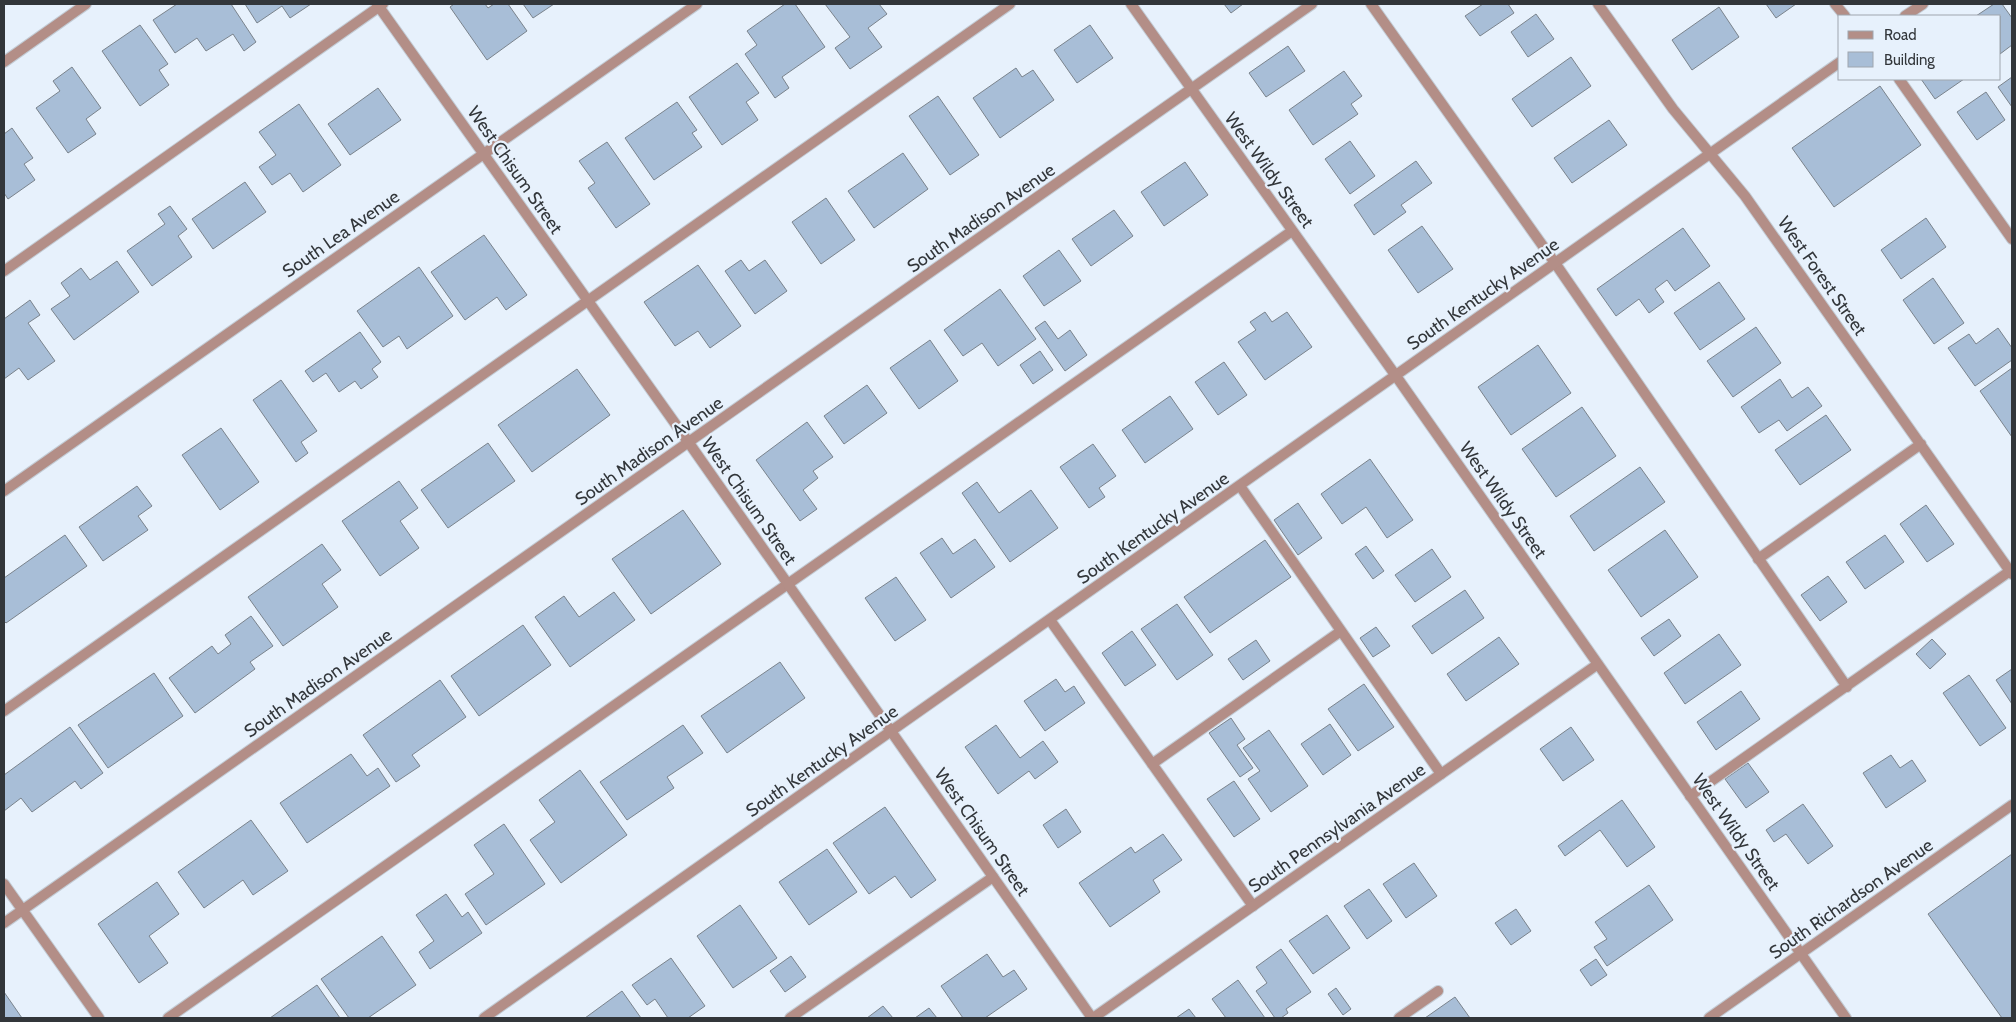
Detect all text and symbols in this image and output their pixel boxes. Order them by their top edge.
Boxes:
legend [1838,15,2001,80]
text: Road [1884,26,1917,44]
text: Building [1884,51,1935,69]
street label: West Chisum Street [463,102,567,238]
street label: West Wildy Street [1220,108,1318,232]
street label: South Madison Avenue [903,159,1059,277]
street label: South Lea Avenue [278,186,404,282]
street label: West Forest Street [1773,212,1871,340]
street label: South Kentucky Avenue [1403,233,1563,355]
street label: South Madison Avenue [571,392,727,510]
street label: West Chisum Street [697,433,801,569]
street label: West Wildy Street [1455,437,1551,563]
street label: South Kentucky Avenue [1073,467,1233,589]
street label: South Madison Avenue [240,624,396,742]
street label: South Kentucky Avenue [742,700,902,822]
street label: South Pennsylvania Avenue [1244,759,1430,897]
street label: West Chisum Street [930,764,1034,900]
street label: West Wildy Street [1688,769,1784,895]
street label: South Richardson Avenue [1765,834,1937,964]

